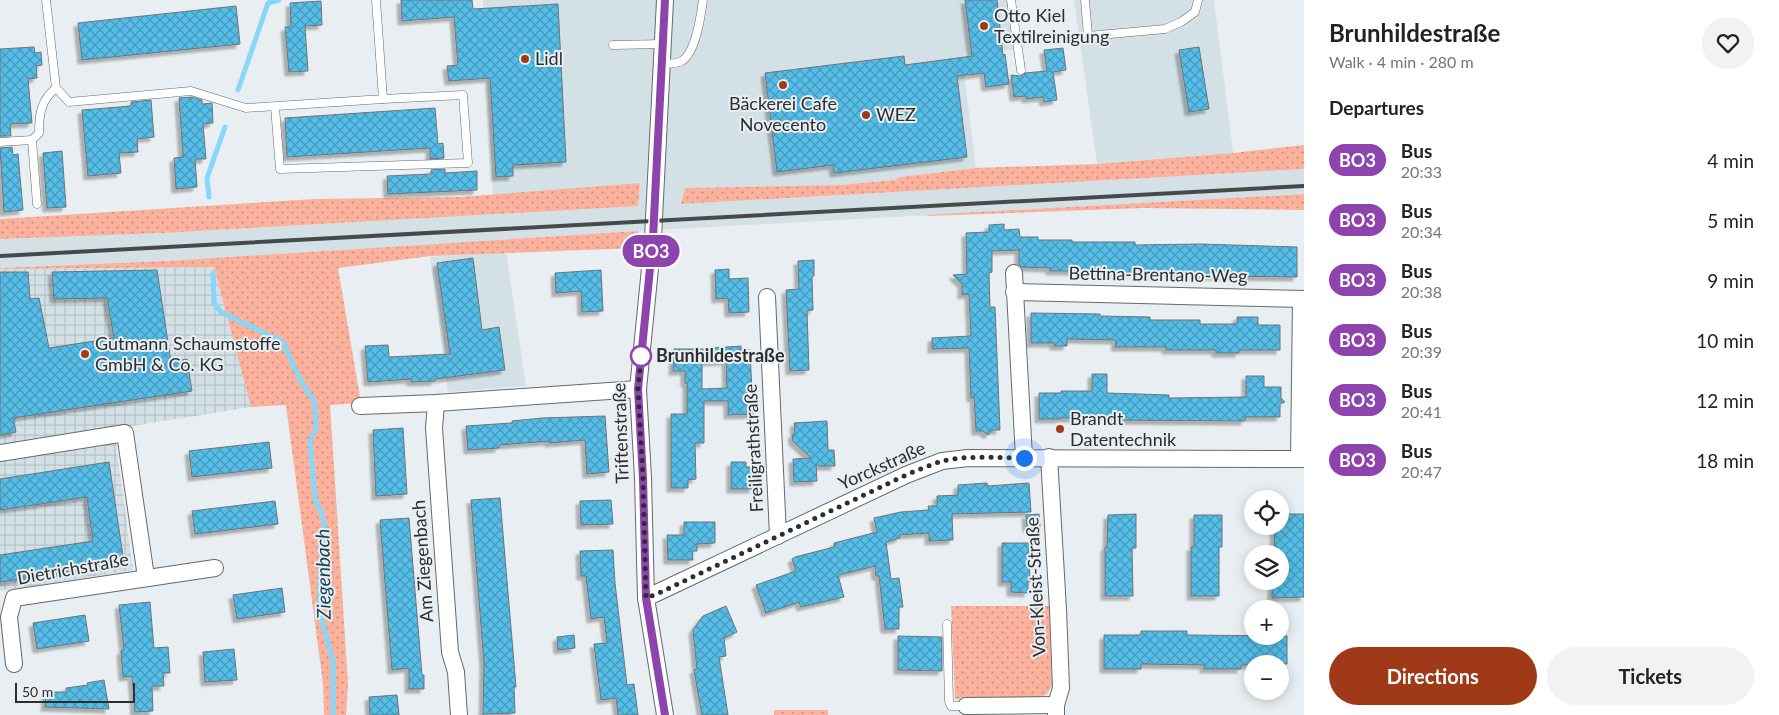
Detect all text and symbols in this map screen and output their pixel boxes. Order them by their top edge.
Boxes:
place label: Otto Kiel Textilreinigung [994,4,1109,47]
button: heart [1702,17,1754,69]
text: Brunhildestraße [1329,18,1500,47]
marker: Otto Kiel Textilreinigung [978,20,990,32]
place label: Lidl [535,47,563,69]
text: Walk · 4 min · 280 m [1329,52,1474,71]
marker: Lidl [519,53,531,65]
marker: Bäckerei Cafe Novecento [777,79,789,91]
place label: Bäckerei Cafe Novecento [729,92,837,135]
text: Departures [1329,96,1424,119]
place label: WEZ [876,103,916,125]
marker: WEZ [860,109,872,121]
text: Bus [1401,139,1432,162]
text: BO3 [1339,149,1376,171]
text: 4 min [1707,149,1754,172]
text: 20:33 [1401,162,1442,181]
text: Bus [1401,199,1432,222]
text: BO3 [1339,209,1376,231]
text: 5 min [1707,209,1754,232]
text: 20:34 [1401,222,1442,241]
line badge: BO3 [622,235,680,267]
text: BO3 [633,240,669,262]
text: Bus [1401,259,1432,282]
street label: Bettina-Brentano-Weg [1068,261,1248,287]
text: BO3 [1339,269,1376,291]
text: 9 min [1707,269,1754,292]
text: 20:38 [1401,282,1442,301]
text: Bus [1401,319,1432,342]
text: BO3 [1339,329,1376,351]
text: 10 min [1696,329,1754,352]
place label: Gutmann Schaumstoffe GmbH & Co. KG [95,332,280,375]
text: 20:39 [1401,342,1442,361]
place label: Brunhildestraße [656,344,785,366]
marker: Brunhildestraße [630,345,652,367]
marker: Gutmann Schaumstoffe GmbH & Co. KG [79,348,91,360]
text: Bus [1401,379,1432,402]
street label: Triftenstraße [607,382,633,484]
street label: Freiligrathstraße [739,383,767,513]
text: BO3 [1339,389,1376,411]
text: 12 min [1696,389,1754,412]
text: 20:41 [1401,402,1442,421]
place label: Brandt Datentechnik [1070,407,1177,450]
marker: Brandt Datentechnik [1054,423,1066,435]
street label: Yorckstraße [835,436,929,494]
text: Bus [1401,439,1432,462]
your location [1012,446,1037,471]
text: BO3 [1339,449,1376,471]
text: 18 min [1696,449,1754,472]
text: 20:47 [1401,462,1442,481]
map controls [1244,490,1289,700]
button: locate [1244,490,1289,535]
street label: Am Ziegenbach [407,499,437,623]
street label: Von-Kleist-Straße [1020,517,1050,657]
water label: Ziegenbach [310,529,335,620]
button: layers [1244,545,1289,590]
street label: Dietrichstraße [15,547,130,589]
button: + [1244,600,1289,645]
button: Directions [1329,647,1537,705]
button: Tickets [1547,647,1754,705]
button: − [1244,655,1289,700]
scale bar [15,680,135,703]
text: 50 m [22,683,53,700]

